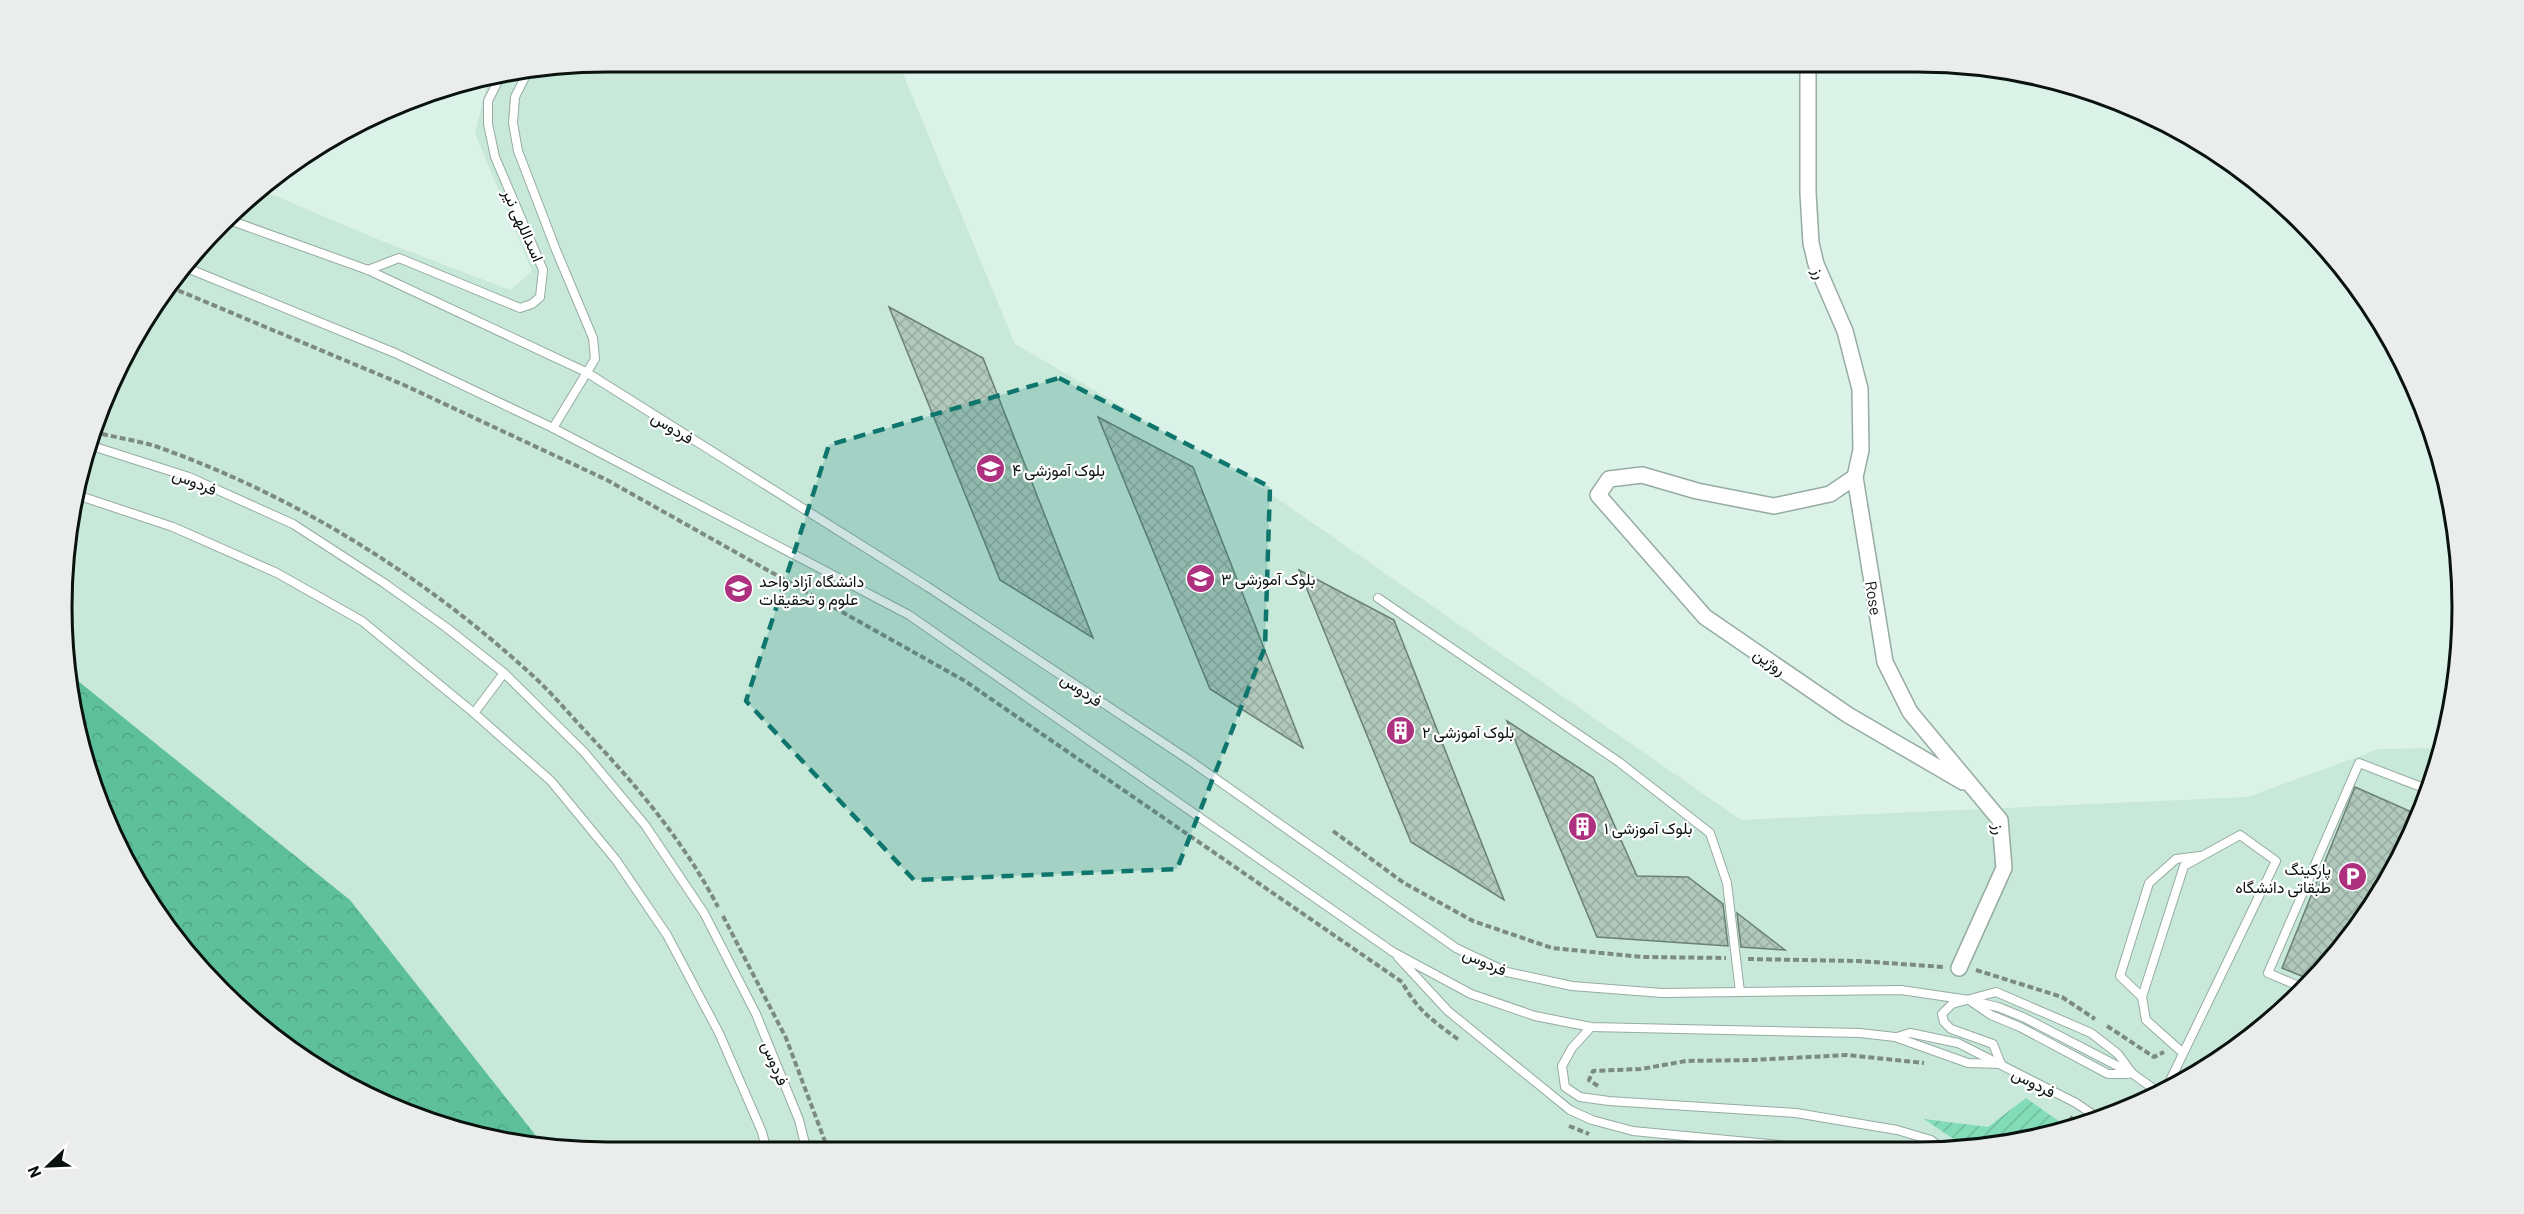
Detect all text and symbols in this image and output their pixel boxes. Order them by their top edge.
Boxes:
street label: اسداللهی نیر [497,185,548,265]
street label: رز [1807,264,1831,282]
street label: فردوس [647,407,698,449]
school or university icon: بلوک آموزشی ۴ [975,453,1007,485]
place label: بلوک آموزشی ۴ [1012,460,1105,481]
street label: فردوس [169,464,220,500]
school or university icon: بلوک آموزشی ۳ [1184,562,1216,594]
place label: بلوک آموزشی ۳ [1221,569,1315,590]
place label: دانشگاه آزاد واحد علوم و تحقیقات [759,571,864,610]
school or university icon: دانشگاه آزاد واحد علوم و تحقیقات [722,573,754,605]
street label: Rose [1862,579,1886,617]
street label: روژین [1749,643,1790,680]
street label: فردوس [1057,668,1106,711]
building icon: بلوک آموزشی ۲ [1385,715,1417,747]
place label: بلوک آموزشی ۲ [1422,722,1514,743]
building icon: بلوک آموزشی ۱ [1567,811,1599,843]
place label: بلوک آموزشی ۱ [1604,818,1693,839]
street label: رز [1988,821,2010,836]
place label: پارکینگ طبقاتی دانشگاه [2235,859,2331,898]
parking icon: پارکینگ طبقاتی دانشگاه [2336,861,2368,893]
street label: فردوس [1459,943,1510,981]
street label: فردوس [757,1038,793,1089]
street label: فردوس [2008,1063,2059,1103]
north arrow [18,1136,78,1196]
text: N [23,1163,45,1181]

